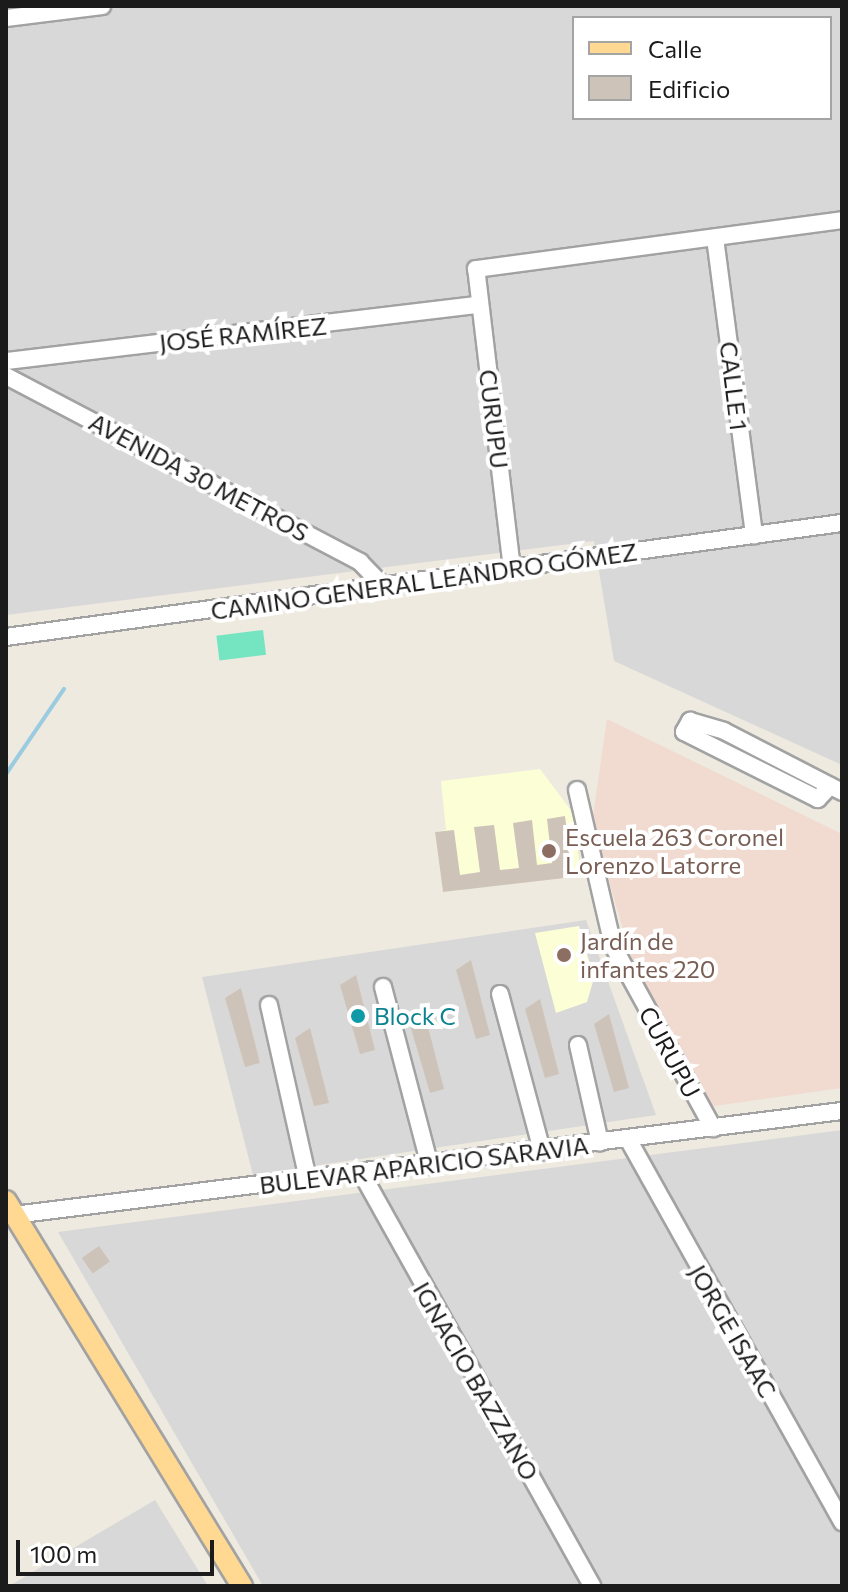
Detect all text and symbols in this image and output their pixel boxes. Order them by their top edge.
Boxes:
legend [572,16,832,120]
text: Calle [648,34,702,63]
text: Edificio [648,74,730,103]
street label: JOSÉ RAMÍREZ [158,311,328,357]
street label: CALLE 1 [714,340,754,432]
street label: CURUPU [474,368,514,470]
street label: AVENIDA 30 METROS [84,407,314,547]
street label: CAMINO GENERAL LEANDRO GÓMEZ [209,537,639,625]
place label: Escuela 263 Coronel Lorenzo Latorre [565,823,784,879]
marker: Escuela 263 Coronel Lorenzo Latorre [540,842,558,860]
place label: Jardín de infantes 220 [580,927,716,983]
marker: Jardín de infantes 220 [555,946,573,964]
street label: CURUPU [633,1001,707,1103]
place label: Block C [374,1002,456,1030]
marker: Block C [349,1007,367,1025]
street label: BULEVAR APARICIO SARAVIA [258,1131,590,1199]
street label: JORGE ISAAC [683,1260,783,1402]
street label: IGNACIO BAZZANO [408,1277,544,1485]
scale bar [20,1524,218,1574]
text: 100 m [30,1539,97,1568]

